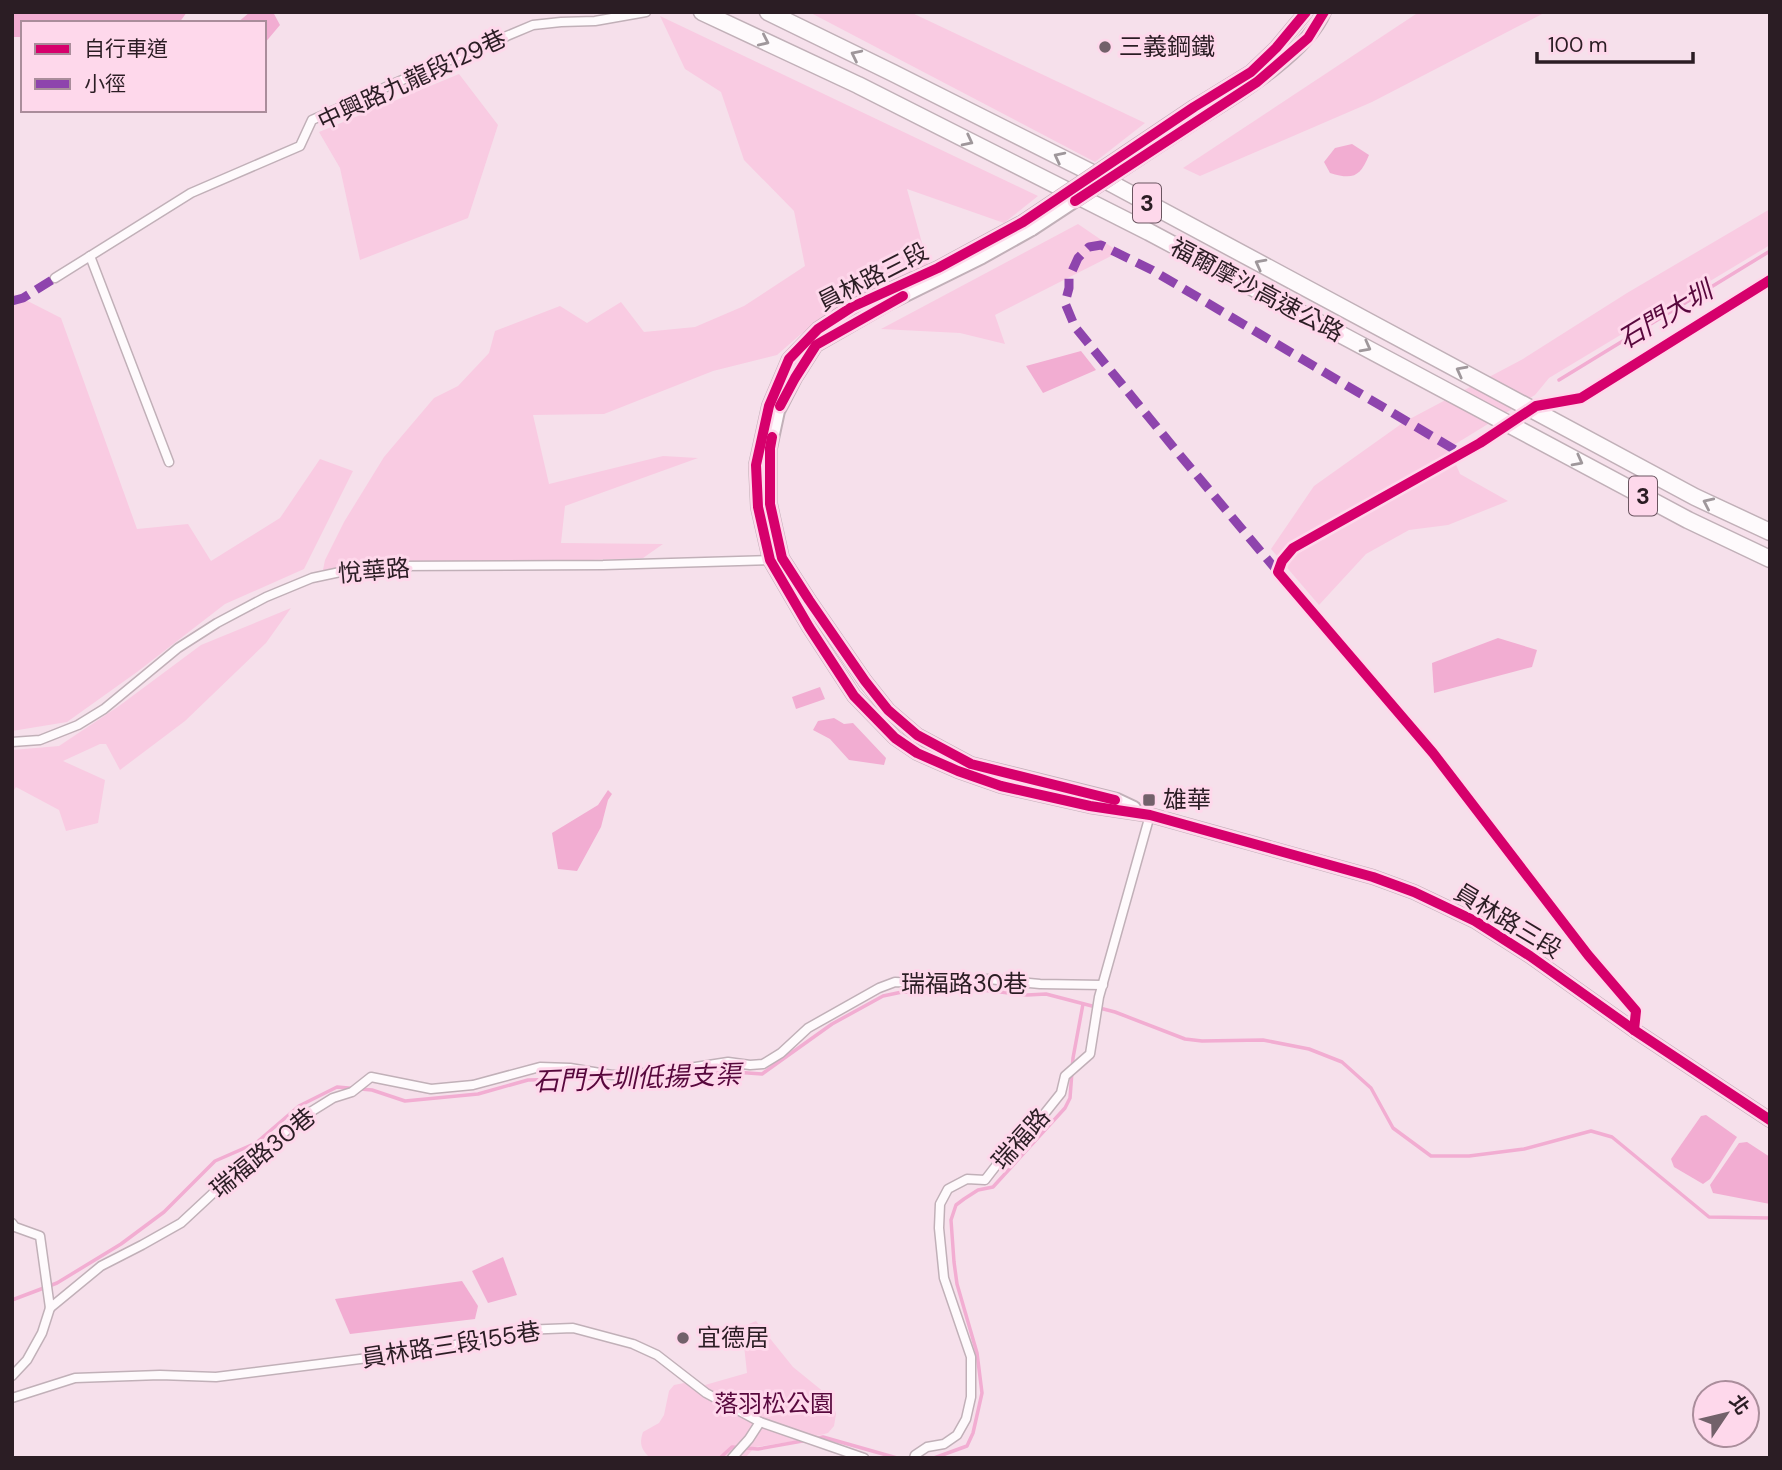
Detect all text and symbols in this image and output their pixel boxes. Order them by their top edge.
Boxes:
legend [21,21,266,112]
scale bar [1537,21,1693,65]
street label: 中興路九龍段129巷 [313,22,511,137]
place label: 三義鋼鐵 [1119,31,1215,62]
text: 100 m [1548,31,1608,59]
one-way arrow [757,32,769,46]
text: 自行車道 [84,35,168,63]
marker: 三義鋼鐵 [1097,39,1113,55]
one-way arrow [851,49,863,63]
text: 小徑 [84,70,126,98]
one-way arrow [961,132,973,146]
one-way arrow [1054,152,1066,166]
road number: 3 [1133,184,1161,222]
street label: 福爾摩沙高速公路 [1165,231,1349,348]
street label: 員林路三段 [812,236,933,318]
one-way arrow [1255,258,1268,272]
water label: 石門大圳 [1612,272,1722,356]
one-way arrow [1358,339,1371,352]
one-way arrow [1456,366,1468,379]
one-way arrow [1571,453,1584,466]
road number: 3 [1629,476,1657,516]
one-way arrow [1703,497,1715,511]
street label: 悅華路 [337,552,411,589]
place label: 雄華 [1163,784,1211,815]
marker: 雄華 [1141,792,1157,808]
street label: 員林路三段 [1449,876,1568,965]
street label: 瑞福路30巷 [901,968,1027,999]
water label: 石門大圳低揚支渠 [532,1057,746,1099]
street label: 瑞福路30巷 [204,1101,322,1204]
street label: 瑞福路 [985,1102,1056,1176]
street label: 員林路三段155巷 [359,1315,543,1374]
place label: 宜德居 [697,1322,769,1353]
marker: 宜德居 [675,1330,691,1346]
north arrow [1691,1379,1761,1449]
park label: 落羽松公園 [714,1388,834,1419]
text: 北 [1724,1390,1755,1419]

